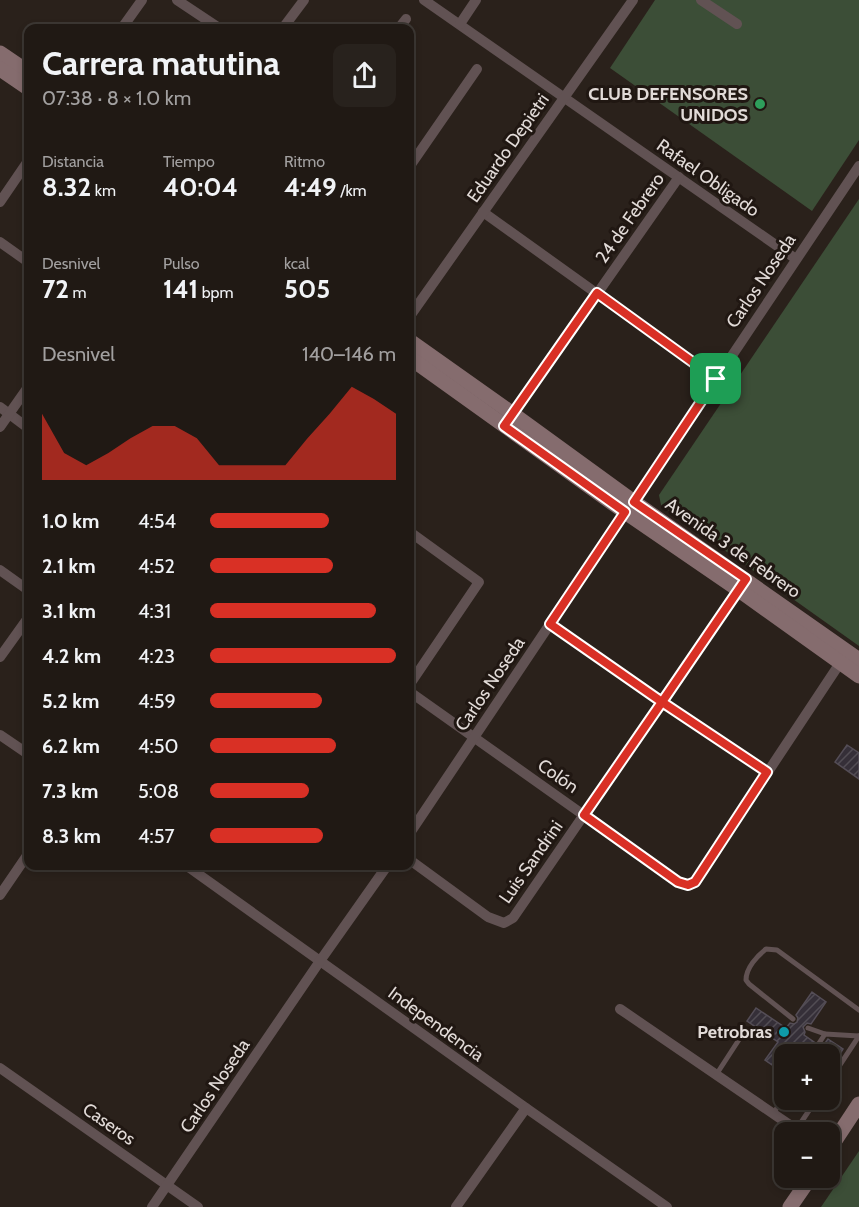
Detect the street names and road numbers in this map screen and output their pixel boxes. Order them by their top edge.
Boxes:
street label: Eduardo Depietri [462,89,554,207]
street label: Rafael Obligado [652,134,764,222]
street label: 24 de Febrero [591,169,669,267]
street label: Carlos Noseda [722,230,801,332]
street label: Avenida 3 de Febrero [661,493,805,603]
street label: Carlos Noseda [451,633,530,735]
street label: Colón [533,754,583,798]
street label: Luis Sandrini [494,816,568,908]
street label: Independencia [384,982,488,1066]
street label: Carlos Noseda [176,1035,255,1137]
street label: Caseros [78,1098,140,1150]

